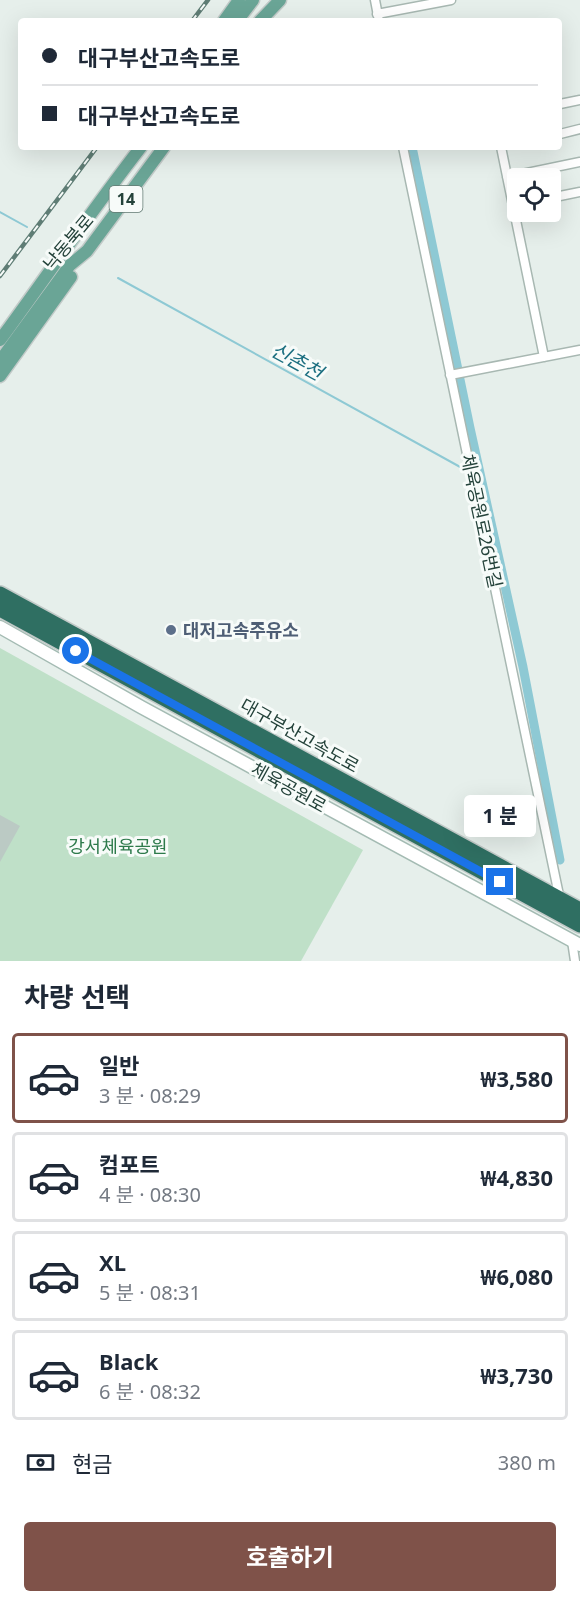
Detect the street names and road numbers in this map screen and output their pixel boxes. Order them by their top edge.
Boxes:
road number: 14 [110,186,142,212]
street label: 낙동북로 [38,209,98,275]
street label: 체육공원로26번길 [456,452,508,590]
street label: 대구부산고속도로 [236,692,364,778]
street label: 체육공원로 [247,756,331,818]

